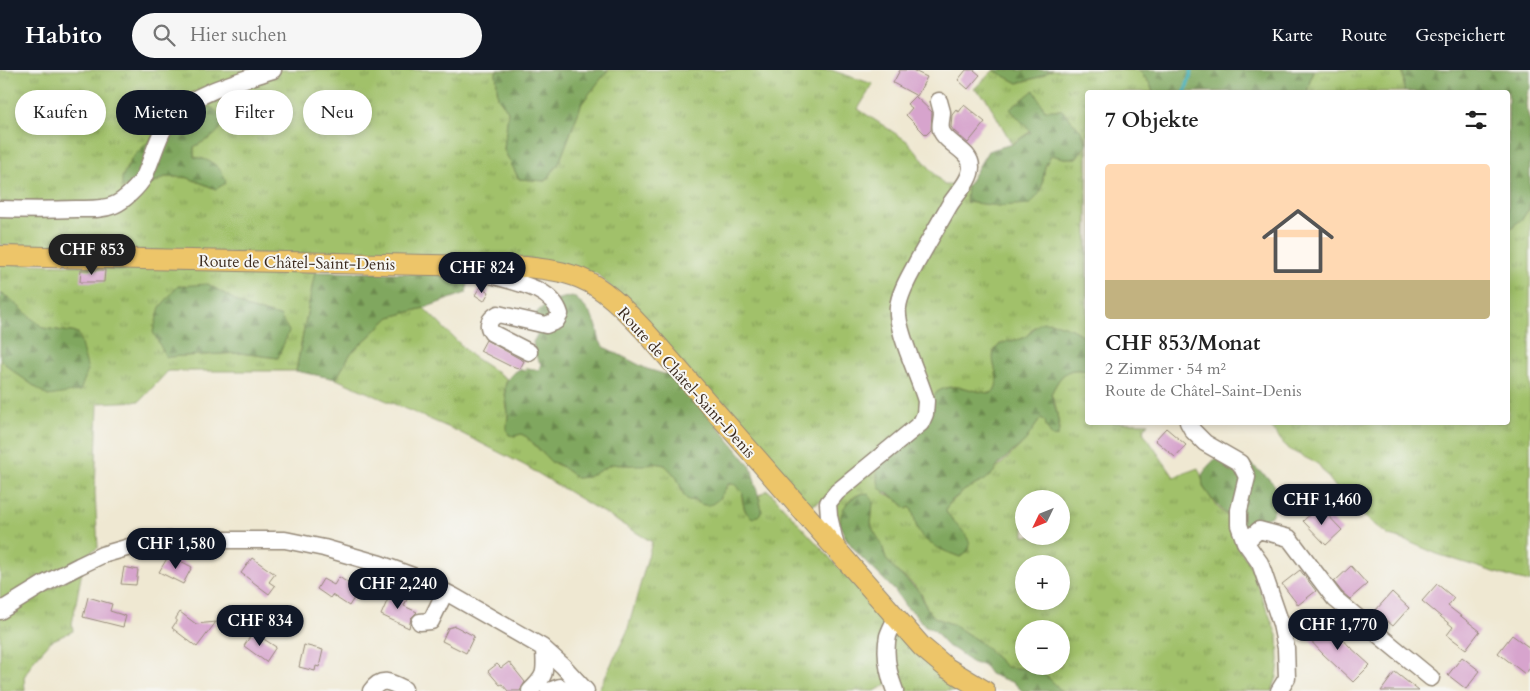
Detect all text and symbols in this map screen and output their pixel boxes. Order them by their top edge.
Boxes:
search box [132,13,482,58]
text: Habito [25,19,102,52]
icon: search [150,21,178,49]
text: Hier suchen [190,22,287,48]
text: Karte [1272,23,1313,48]
text: Route [1341,23,1387,48]
text: Gespeichert [1415,23,1505,48]
chip: Kaufen [15,90,106,135]
chip: Mieten [116,90,206,135]
chip: Filter [216,90,293,135]
chip: Neu [303,90,372,135]
text: 7 Objekte [1105,106,1199,135]
icon: filters [1462,106,1490,134]
icon: home [1253,196,1343,286]
pin: CHF 853 [46,234,138,276]
text: CHF 853 [60,239,124,261]
street label: Route de Châtel-Saint-Denis [199,250,395,276]
pin: CHF 824 [436,252,528,294]
text: CHF 824 [450,257,514,279]
street label: Route de Châtel-Saint-Denis [612,302,760,463]
text: CHF 853/Monat [1105,329,1260,358]
text: 2 Zimmer · 54 m² [1105,358,1226,380]
text: Route de Châtel-Saint-Denis [1105,380,1302,402]
pin: CHF 1,460 [1265,484,1379,526]
text: CHF 1,460 [1283,489,1361,511]
north arrow [1015,490,1070,545]
map controls [1015,490,1070,675]
pin: CHF 1,580 [119,528,233,570]
text: CHF 1,580 [137,533,215,555]
button: + [1015,555,1070,610]
pin: CHF 2,240 [341,568,455,610]
text: CHF 2,240 [359,573,437,595]
pin: CHF 834 [214,604,306,647]
pin: CHF 1,770 [1281,608,1395,651]
text: CHF 834 [228,610,292,632]
text: CHF 1,770 [1299,614,1377,636]
button: − [1015,620,1070,675]

